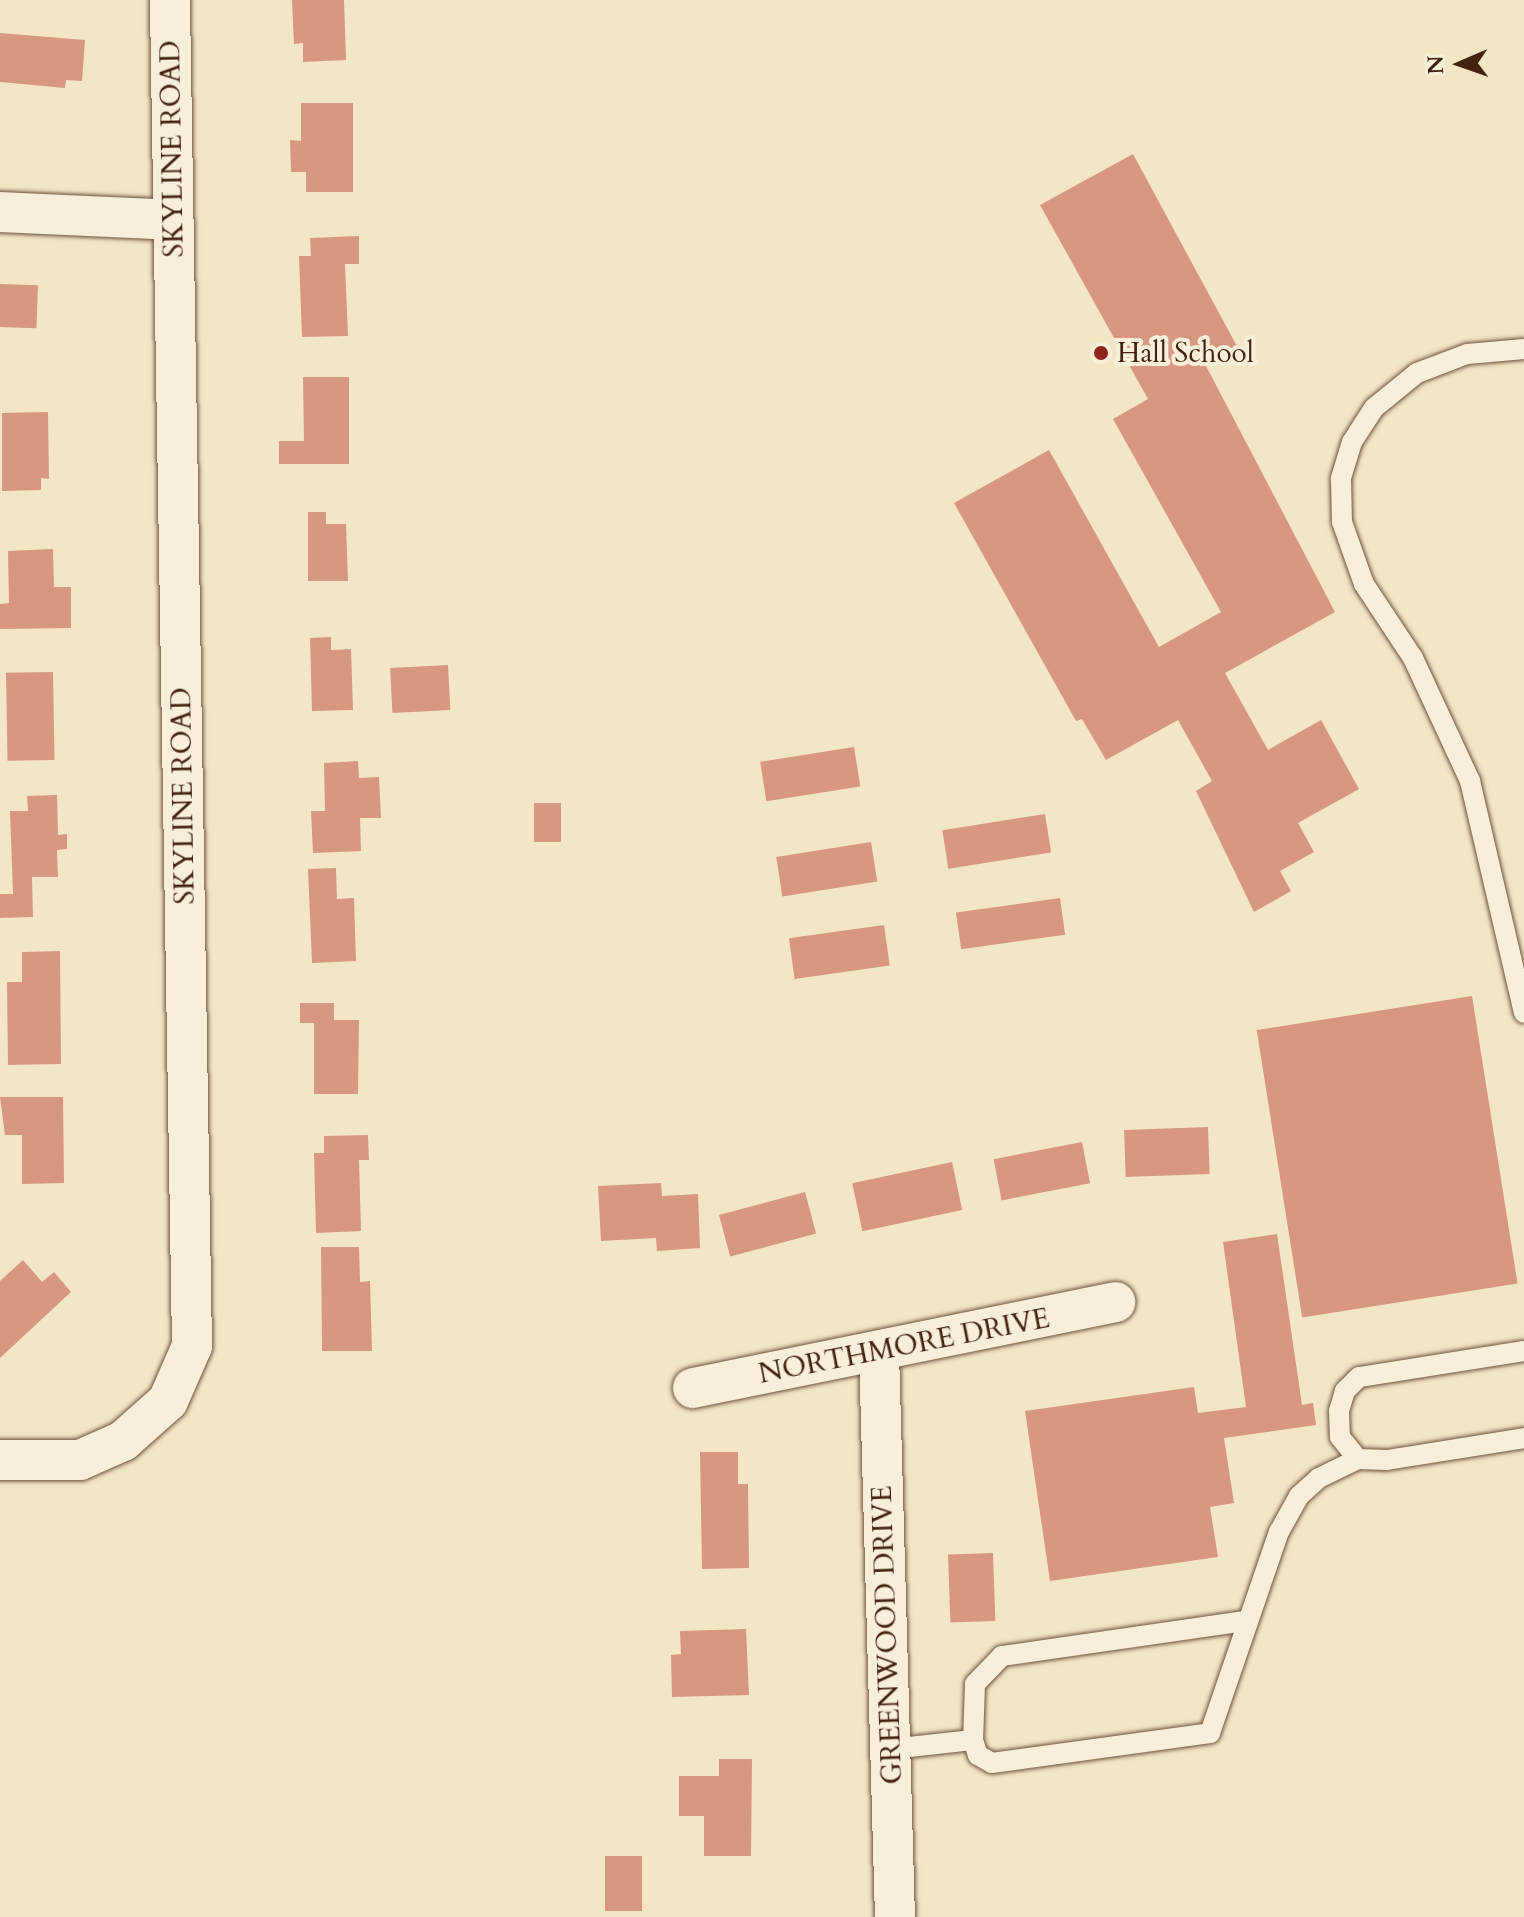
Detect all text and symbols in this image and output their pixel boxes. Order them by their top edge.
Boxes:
north arrow [1420,24,1500,104]
street label: SKYLINE ROAD [153,40,191,258]
text: N [1421,55,1451,75]
place label: Hall School [1117,336,1254,370]
marker: Hall School [1092,344,1110,362]
street label: SKYLINE ROAD [164,687,202,905]
street label: NORTHMORE DRIVE [756,1301,1052,1391]
street label: GREENWOOD DRIVE [865,1485,909,1785]

